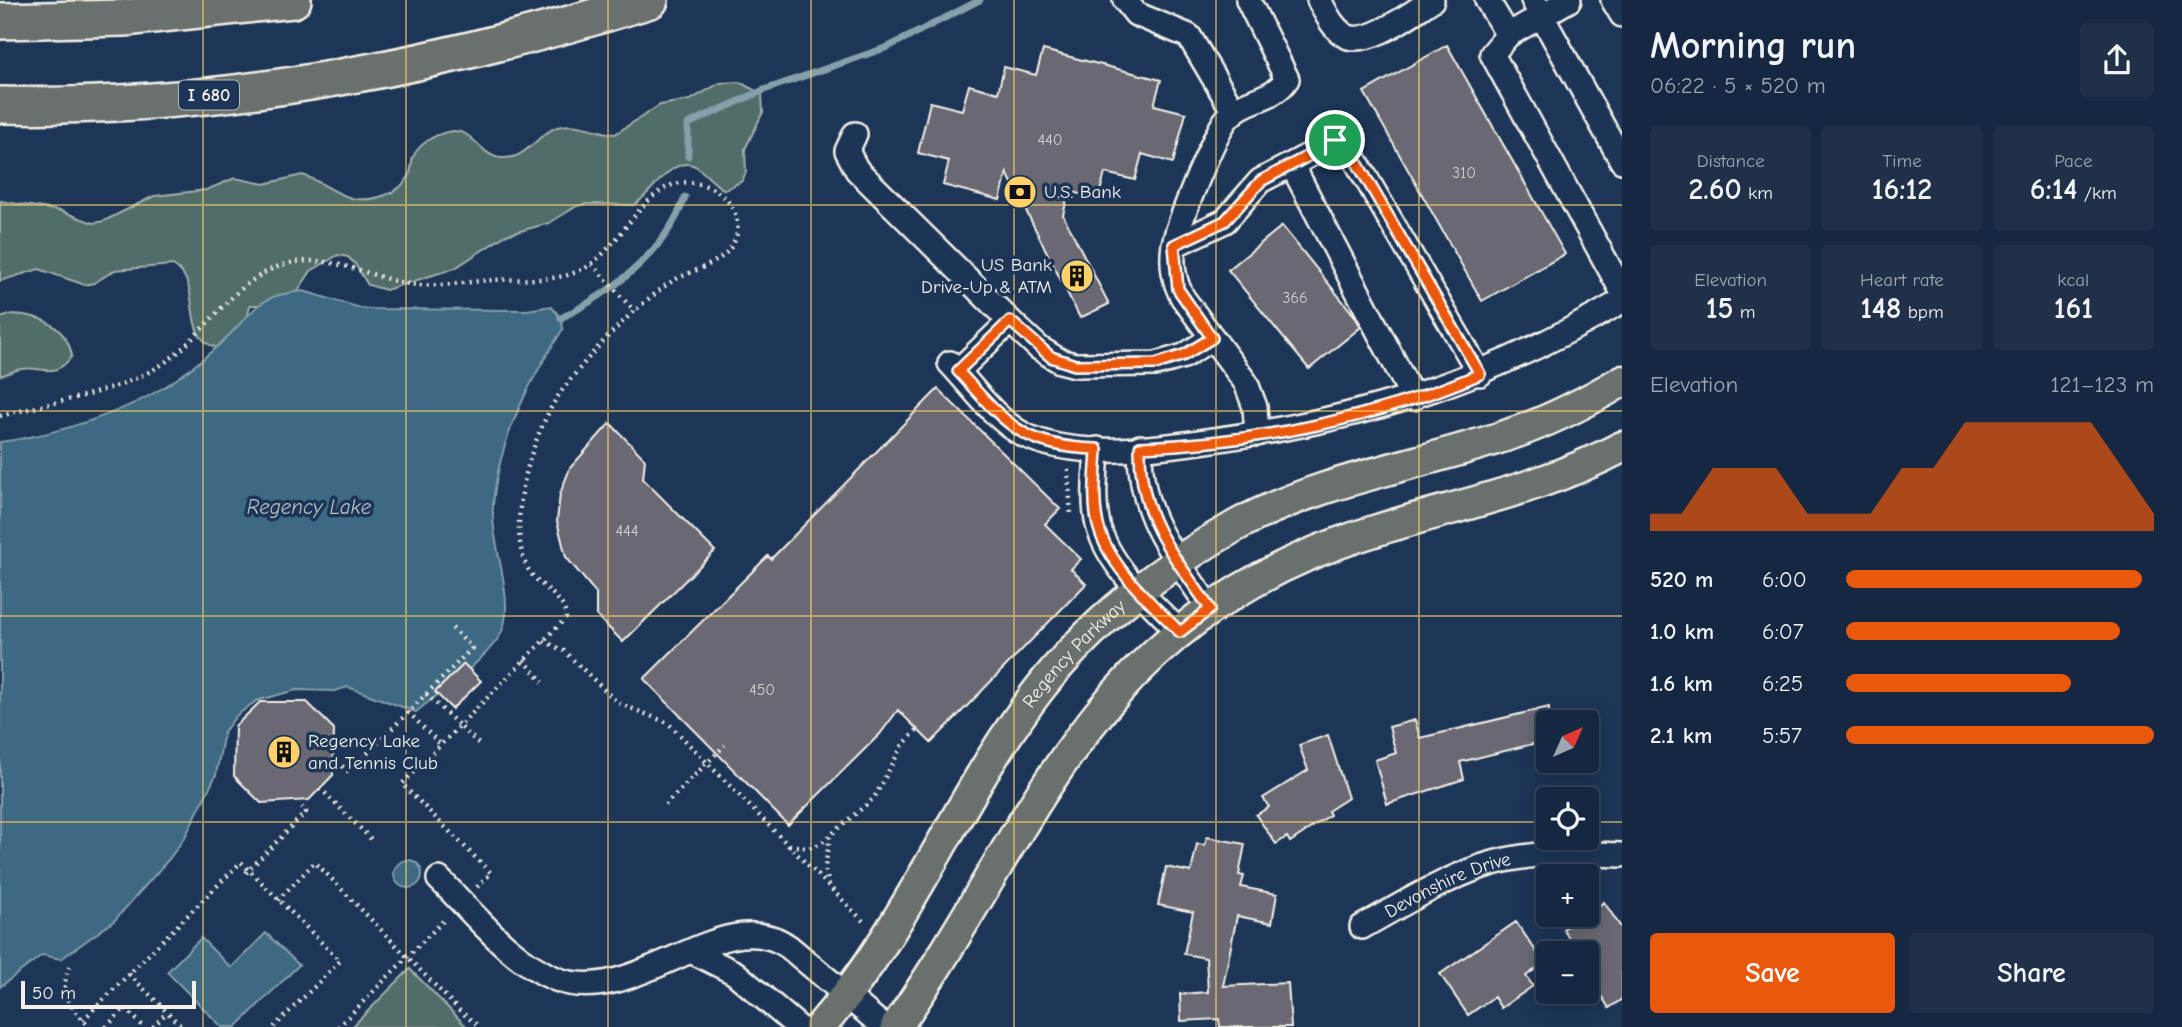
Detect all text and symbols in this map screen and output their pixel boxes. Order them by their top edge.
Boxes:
button: share [2080,23,2154,97]
text: Morning run [1650,24,1856,68]
text: 06:22 · 5 × 520 m [1650,72,1826,99]
road number: I 680 [179,80,239,110]
pin [1305,110,1365,170]
icon: arrive [1316,121,1354,159]
house number: 440 [1037,131,1063,149]
text: Distance [1697,150,1765,172]
text: Time [1882,150,1922,172]
text: Pace [2054,150,2092,172]
house number: 310 [1452,164,1476,182]
text: 2.60 [1688,172,1742,207]
text: 16:12 [1872,172,1932,207]
text: 6:14 [2030,172,2077,207]
bank icon: U.S. Bank [1001,173,1039,211]
place label: U.S. Bank [1044,181,1122,203]
text: km [1742,182,1773,204]
text: /km [2077,182,2117,204]
place label: US Bank Drive-Up & ATM [921,254,1053,298]
building icon: US Bank Drive-Up & ATM [1058,257,1096,295]
text: Elevation [1694,269,1767,291]
text: Heart rate [1860,269,1944,291]
text: kcal [2057,269,2089,291]
house number: 366 [1282,289,1308,307]
text: 15 [1706,291,1734,326]
text: 148 [1860,291,1901,326]
text: 161 [2054,291,2093,326]
text: m [1734,301,1756,323]
text: bpm [1901,301,1944,323]
text: Elevation [1650,371,1738,398]
text: 121–123 m [2050,371,2154,398]
water label: Regency Lake [247,495,372,519]
house number: 444 [615,522,639,540]
text: 520 m [1650,566,1713,593]
text: 6:00 [1762,566,1807,593]
street label: Regency Parkway [1018,595,1130,712]
text: 1.0 km [1650,618,1714,645]
text: 6:07 [1762,618,1804,645]
text: 1.6 km [1650,670,1713,697]
text: 6:25 [1762,670,1803,697]
house number: 450 [749,681,775,699]
north arrow [1536,710,1600,774]
map controls [1536,710,1599,1004]
text: 2.1 km [1650,722,1712,749]
text: 5:57 [1762,722,1802,749]
place label: Regency Lake and Tennis Club [308,730,438,774]
building icon: Regency Lake and Tennis Club [265,733,303,771]
button: locate [1536,787,1599,850]
street label: Devonshire Drive [1381,848,1513,923]
button: + [1536,864,1599,927]
button: Save [1650,933,1895,1013]
button: Share [1909,933,2154,1013]
button: − [1536,941,1599,1004]
scale bar [21,978,196,1010]
text: 50 m [32,982,76,1004]

